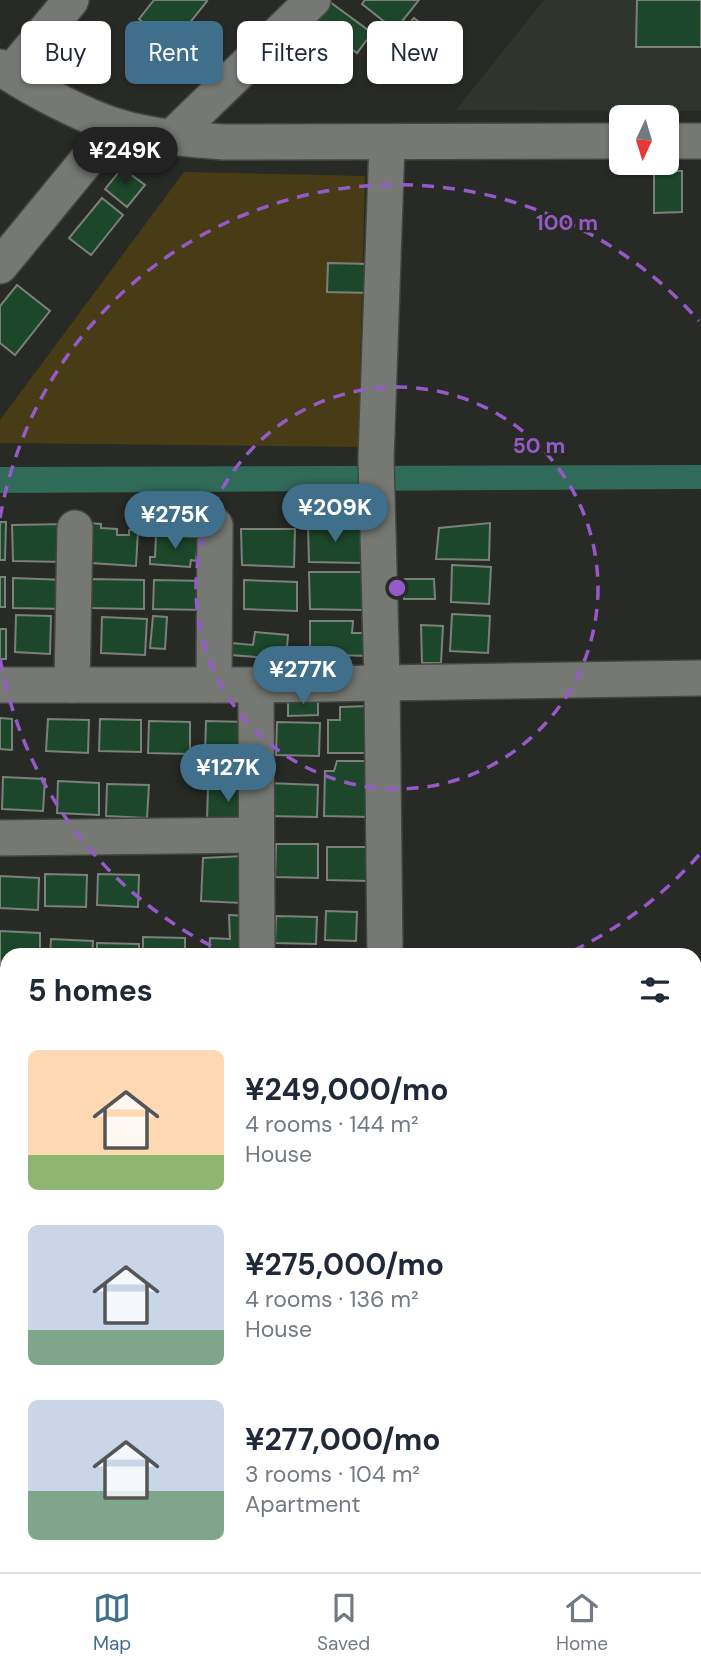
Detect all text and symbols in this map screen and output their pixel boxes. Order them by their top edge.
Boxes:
chip: Buy [21,21,111,84]
chip: Rent [125,21,223,84]
chip: Filters [237,21,353,84]
chip: New [367,21,463,84]
north arrow [609,105,679,175]
map controls [609,105,679,175]
pin: ¥249K [76,128,174,187]
text: ¥249K [89,135,161,165]
text: 100 m [536,209,598,237]
text: 50 m [513,432,565,460]
pin: ¥209K [286,484,384,544]
pin: ¥275K [126,491,224,551]
text: ¥209K [298,492,372,522]
text: ¥275K [140,499,210,529]
centre of rings [385,576,409,600]
pin: ¥277K [254,646,352,706]
text: ¥277K [269,654,337,684]
pin: ¥127K [179,744,277,804]
text: ¥127K [196,752,260,782]
text: 5 homes [28,971,153,1010]
icon: filters [636,971,674,1009]
text: ¥249,000/mo [245,1070,448,1109]
icon: home [84,1078,168,1162]
text: 4 rooms · 144 m² [245,1109,419,1139]
text: House [245,1139,312,1169]
text: ¥275,000/mo [245,1245,444,1284]
icon: home [84,1253,168,1337]
text: 4 rooms · 136 m² [245,1284,419,1314]
text: House [245,1314,312,1344]
text: ¥277,000/mo [245,1420,441,1459]
icon: home [84,1428,168,1512]
text: 3 rooms · 104 m² [245,1459,420,1489]
text: Apartment [245,1489,360,1519]
tab: Map [93,1589,131,1656]
tab: Saved [317,1589,370,1656]
tab: Home [556,1589,608,1656]

